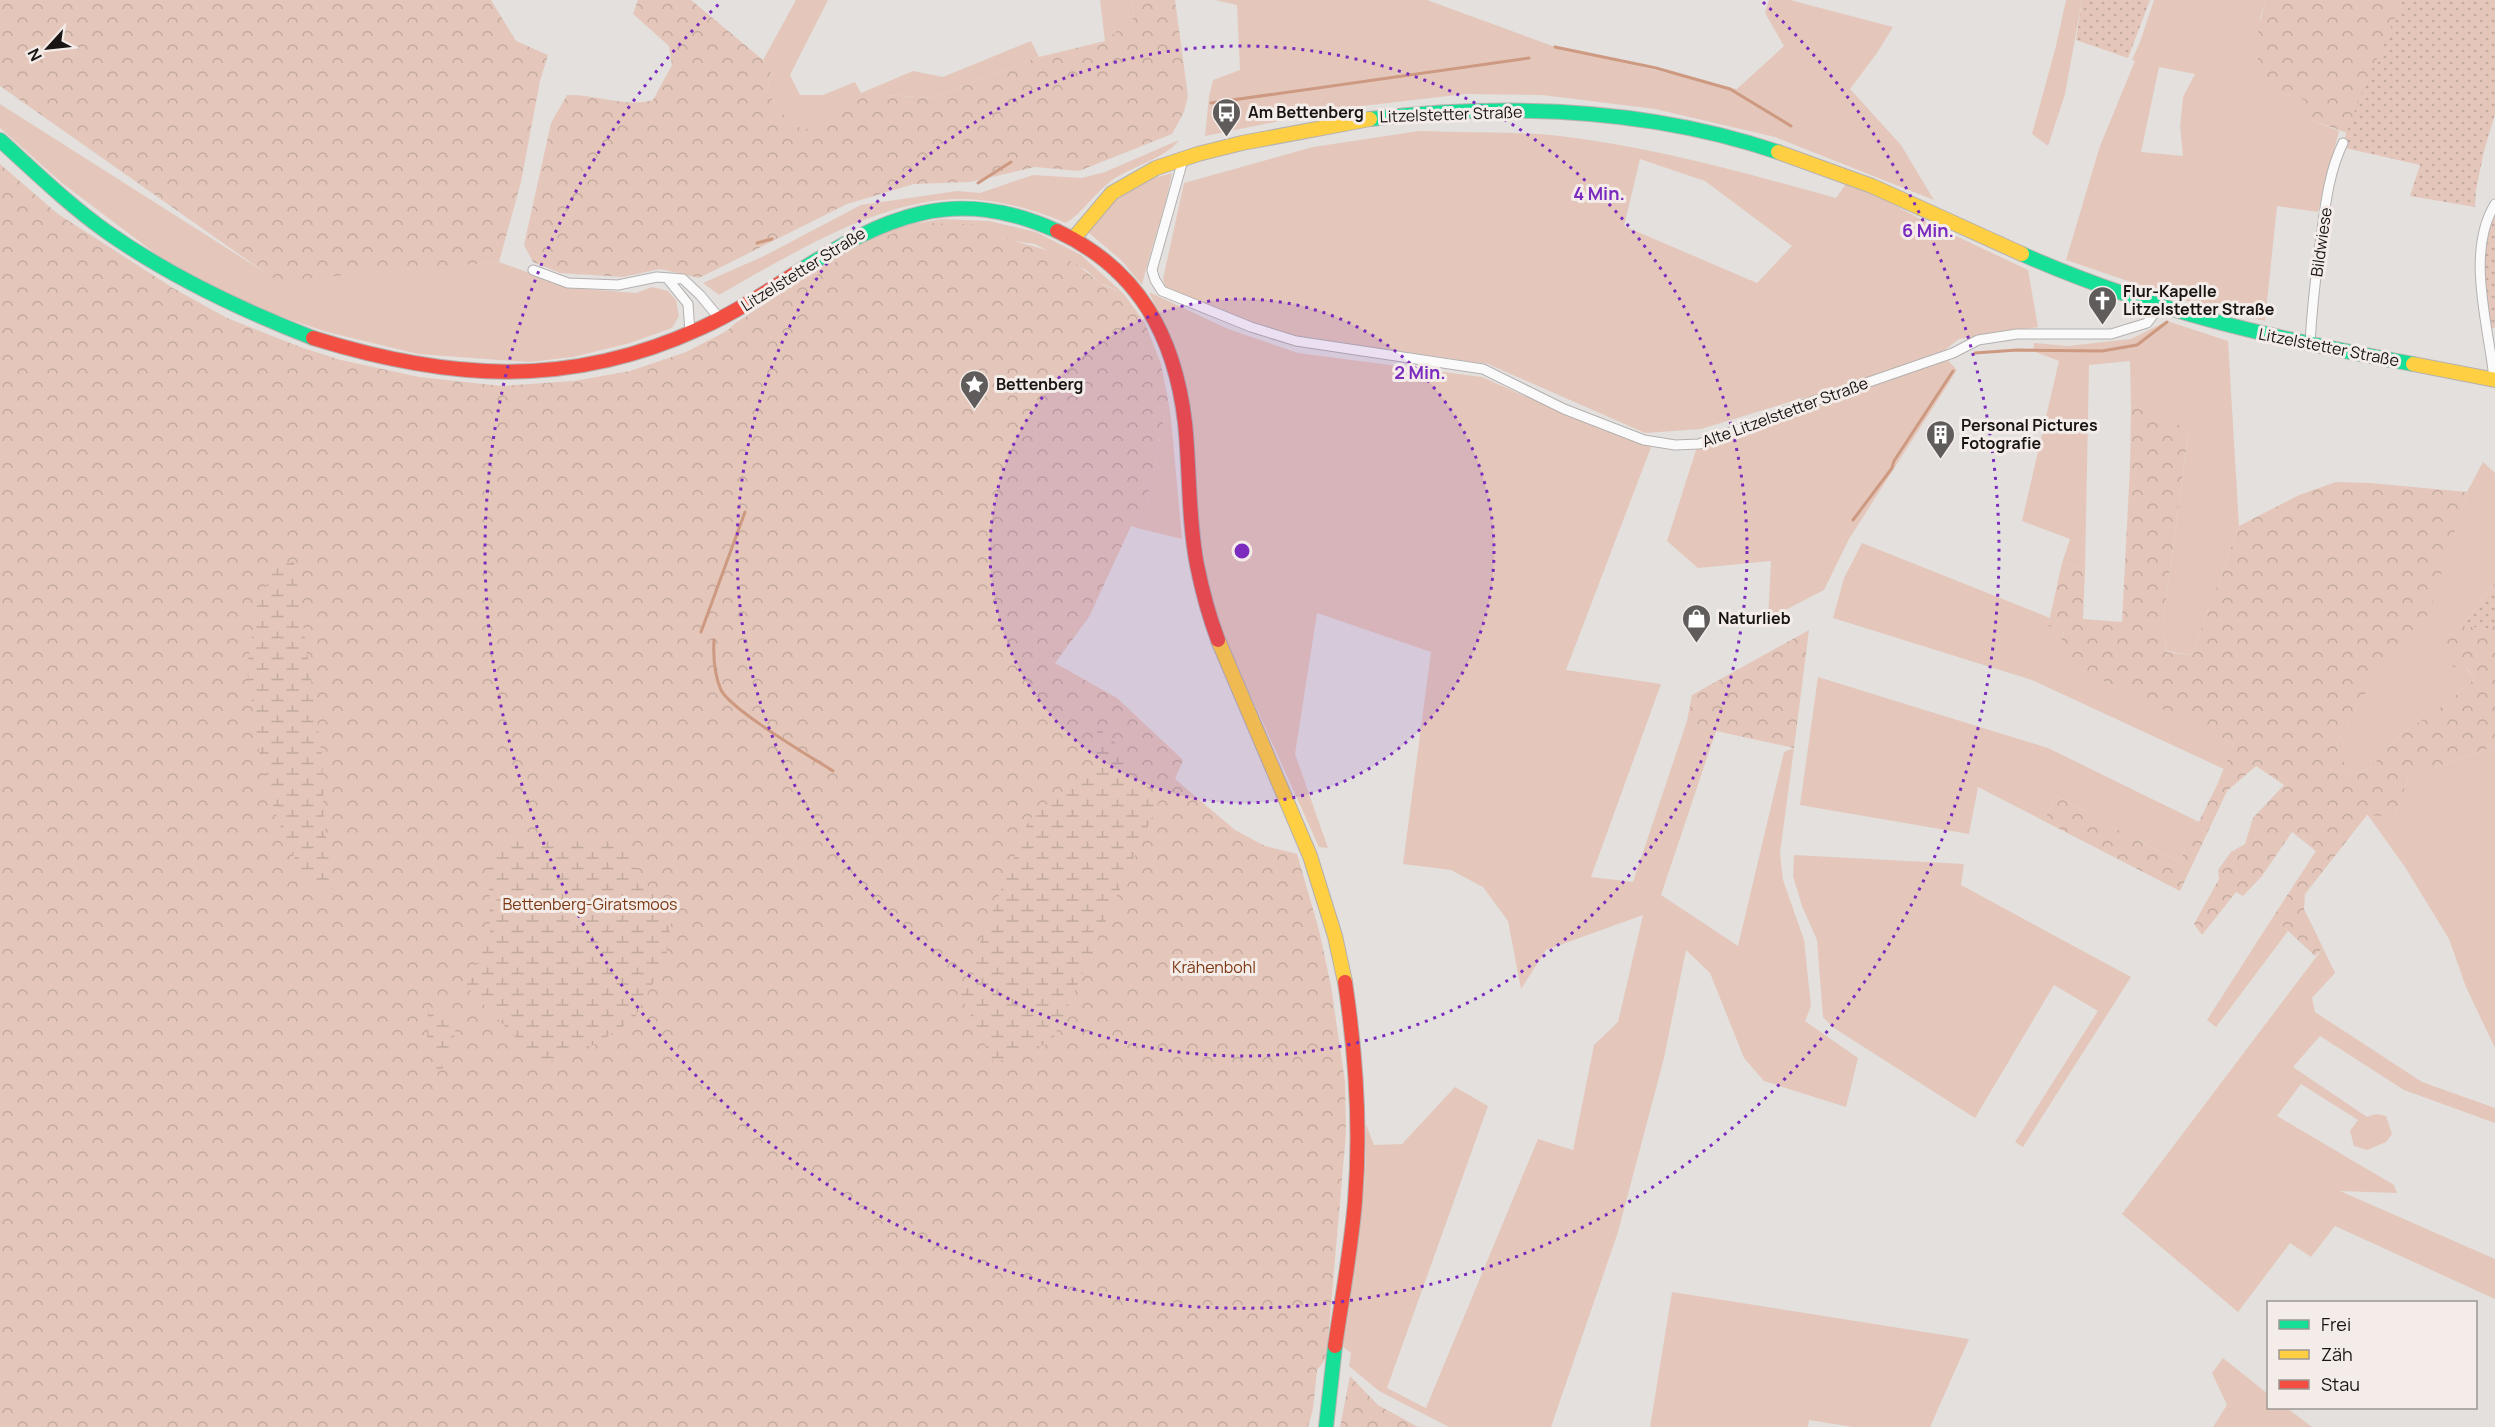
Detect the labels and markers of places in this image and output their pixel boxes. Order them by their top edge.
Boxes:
bus stop icon: Am Bettenberg [1211,96,1243,138]
place label: Am Bettenberg [1248,101,1364,123]
place label: Flur-Kapelle Litzelstetter Straße [2123,280,2275,320]
church icon: Flur-Kapelle Litzelstetter Straße [2086,284,2118,326]
place icon: Bettenberg [959,368,991,410]
place label: Bettenberg [996,373,1083,395]
place label: Personal Pictures Fotografie [1961,414,2098,454]
building icon: Personal Pictures Fotografie [1924,418,1956,460]
centre of rings [1232,541,1252,561]
shop icon: Naturlieb [1681,602,1713,644]
place label: Naturlieb [1718,607,1791,629]

